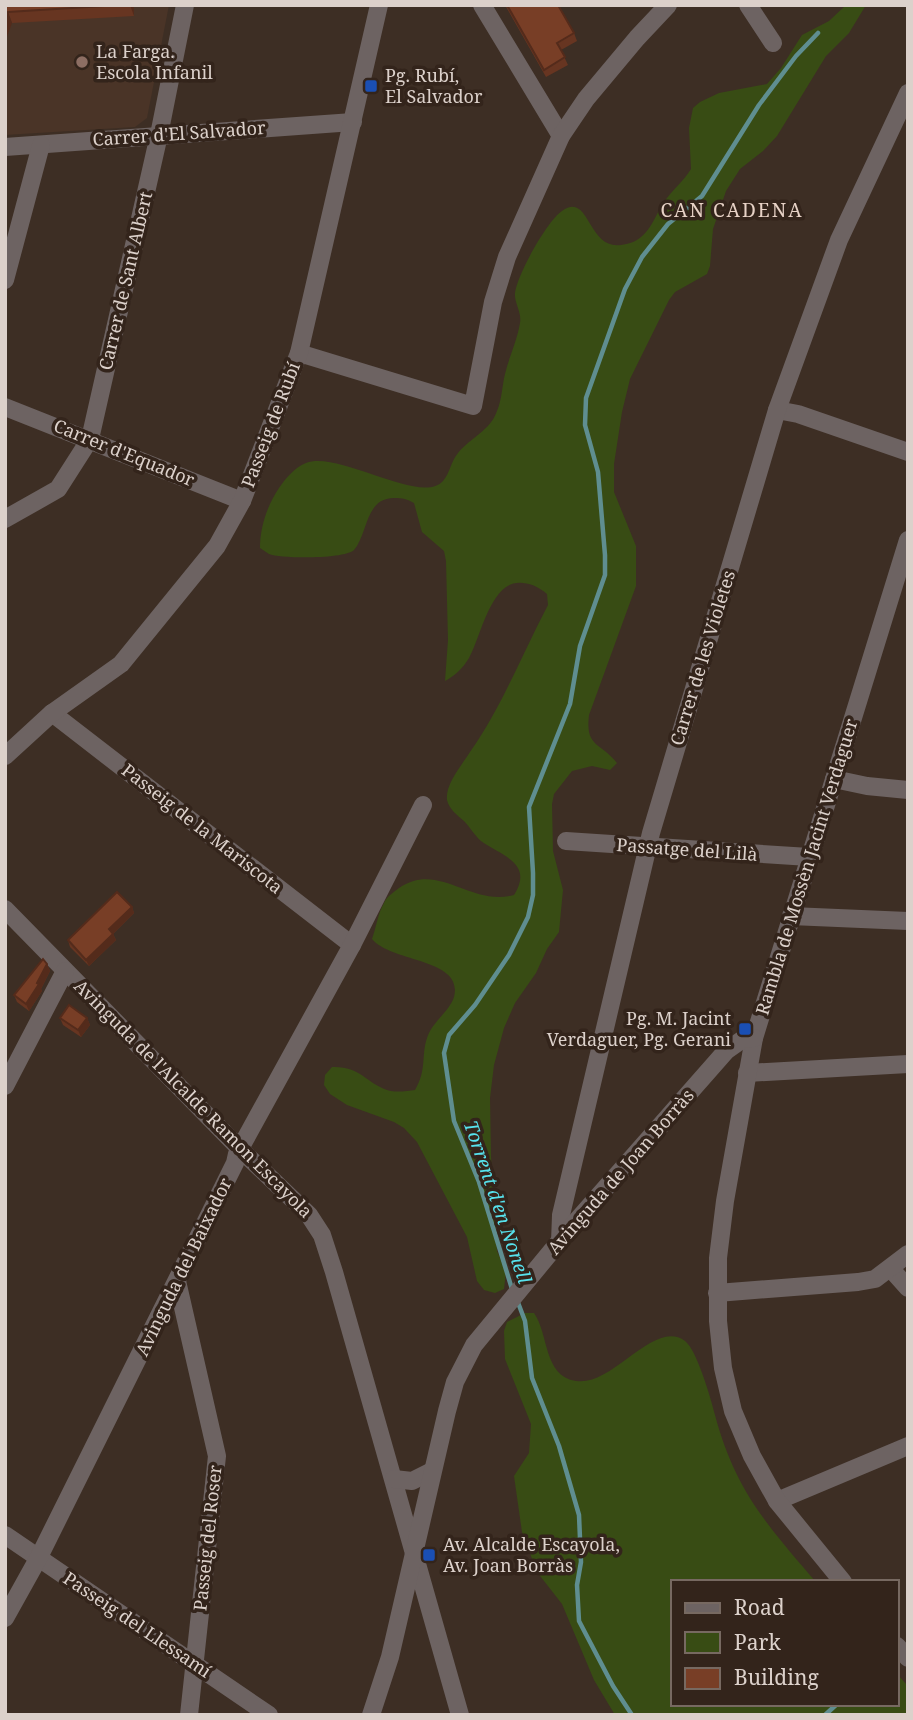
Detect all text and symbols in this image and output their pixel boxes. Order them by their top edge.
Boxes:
place label: La Farga. Escola Infanil [96,39,213,84]
marker: La Farga. Escola Infanil [74,54,90,70]
place label: Pg. Rubí, El Salvador [385,63,483,108]
marker: Pg. Rubí, El Salvador [363,78,379,94]
street label: Carrer d'El Salvador [92,115,267,151]
street label: Carrer de Sant Albert [93,189,157,372]
district label: CAN CADENA [660,197,804,223]
street label: Passeig de Rubí [235,358,305,491]
street label: Carrer d'Equador [50,413,199,491]
street label: Carrer de les Violetes [664,567,740,748]
street label: Rambla de Mossèn Jacint Verdaguer [749,715,863,1018]
street label: Passeig de la Mariscota [117,758,288,899]
street label: Passatge del Lilà [616,832,758,866]
street label: Avinguda de l'Alcalde Ramon Escayola [69,974,318,1223]
place label: Pg. M. Jacint Verdaguer, Pg. Gerani [547,1006,731,1051]
marker: Pg. M. Jacint Verdaguer, Pg. Gerani [737,1021,753,1037]
street label: Avinguda de Joan Borràs [542,1083,699,1259]
water label: Torrent d'en Nonell [458,1117,538,1287]
street label: Avinguda del Baixador [129,1173,237,1360]
street label: Passeig del Roser [187,1463,227,1612]
place label: Av. Alcalde Escayola, Av. Joan Borràs [443,1532,620,1577]
marker: Av. Alcalde Escayola, Av. Joan Borràs [421,1547,437,1563]
street label: Passeig del Llessamí [59,1566,216,1683]
legend [671,1580,899,1706]
text: Road [734,1593,785,1621]
text: Park [734,1628,781,1656]
text: Building [734,1663,819,1691]

